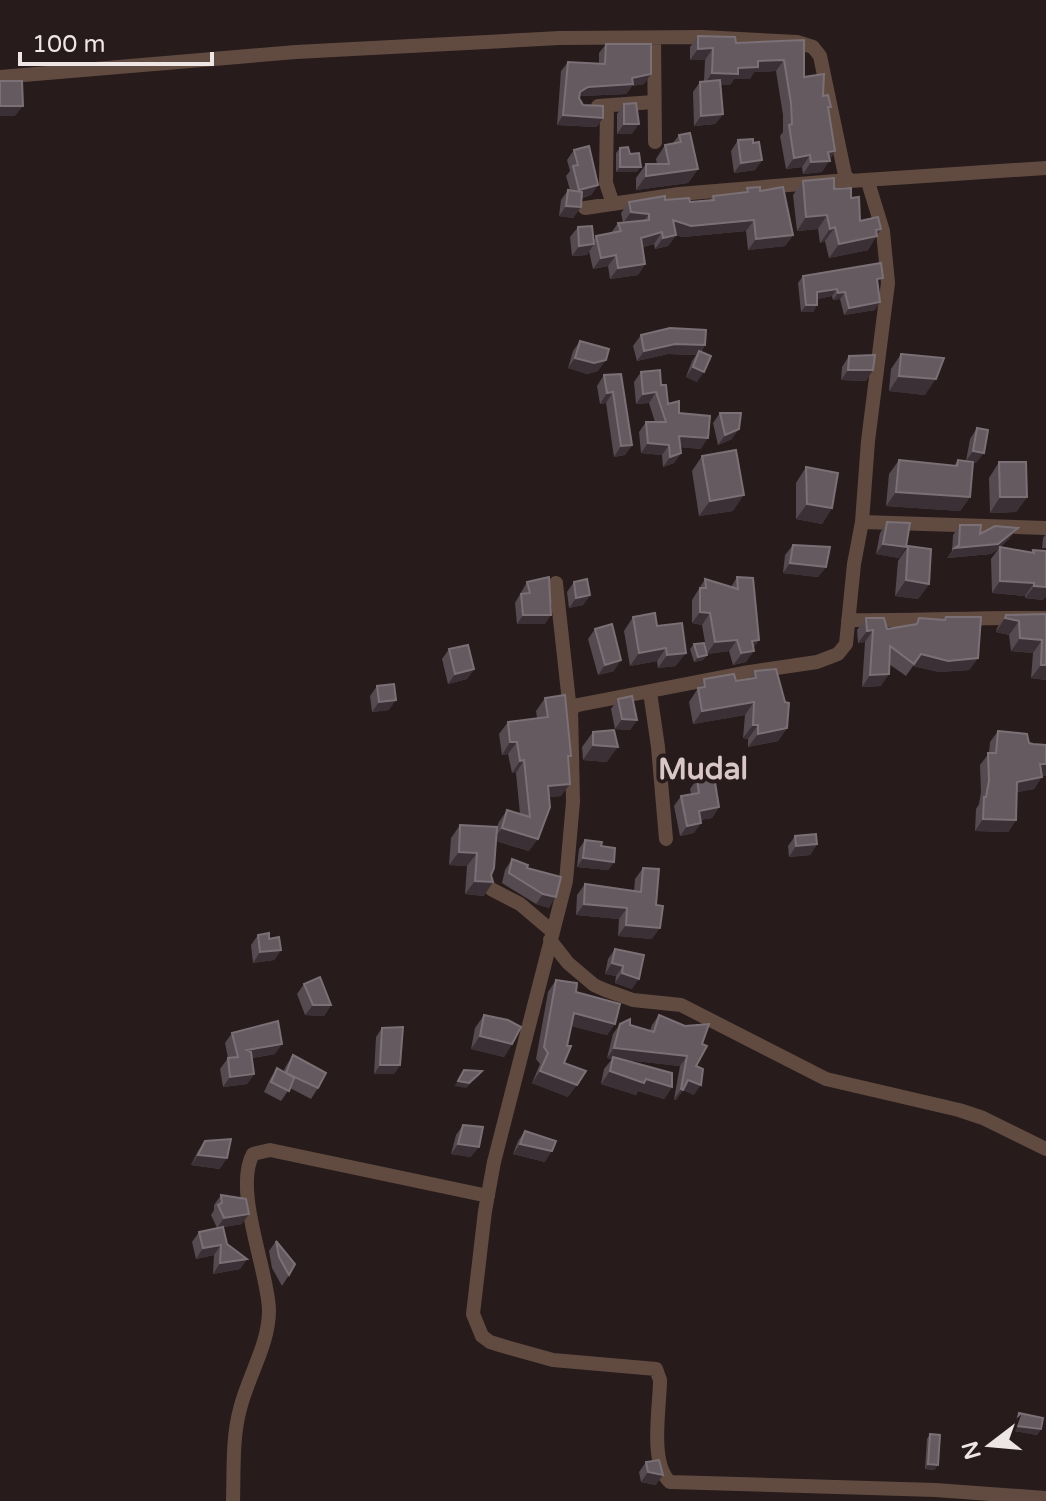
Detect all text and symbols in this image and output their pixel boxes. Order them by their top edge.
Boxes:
scale bar [20,16,212,66]
text: 100 m [32,30,106,59]
district label: Mudal [658,751,748,788]
north arrow [950,1405,1030,1485]
text: N [957,1438,987,1462]

